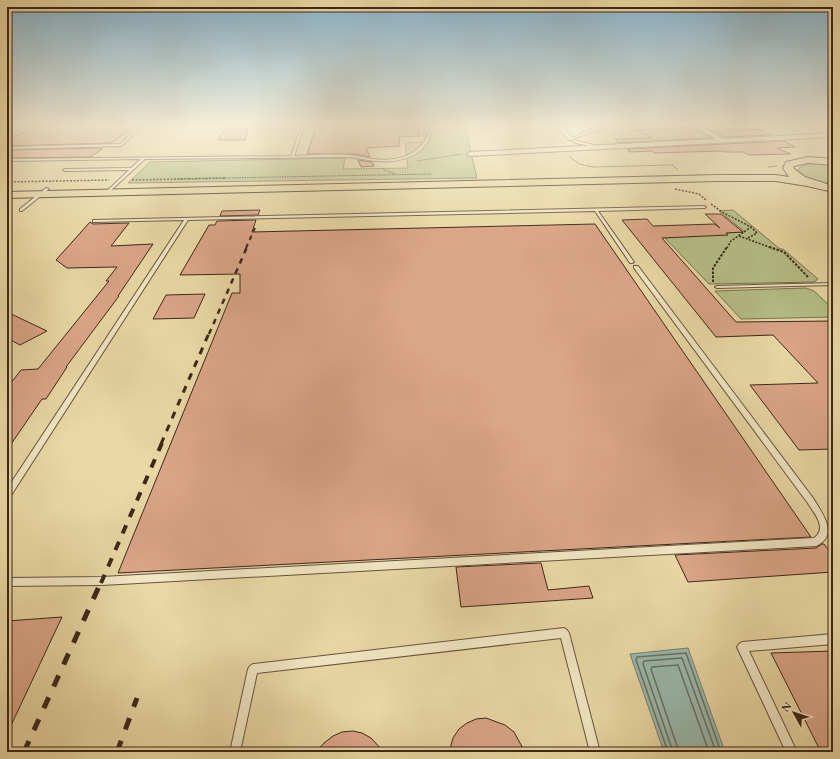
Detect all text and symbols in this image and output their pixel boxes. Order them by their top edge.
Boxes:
north arrow [774,693,814,733]
text: N [778,699,795,715]

